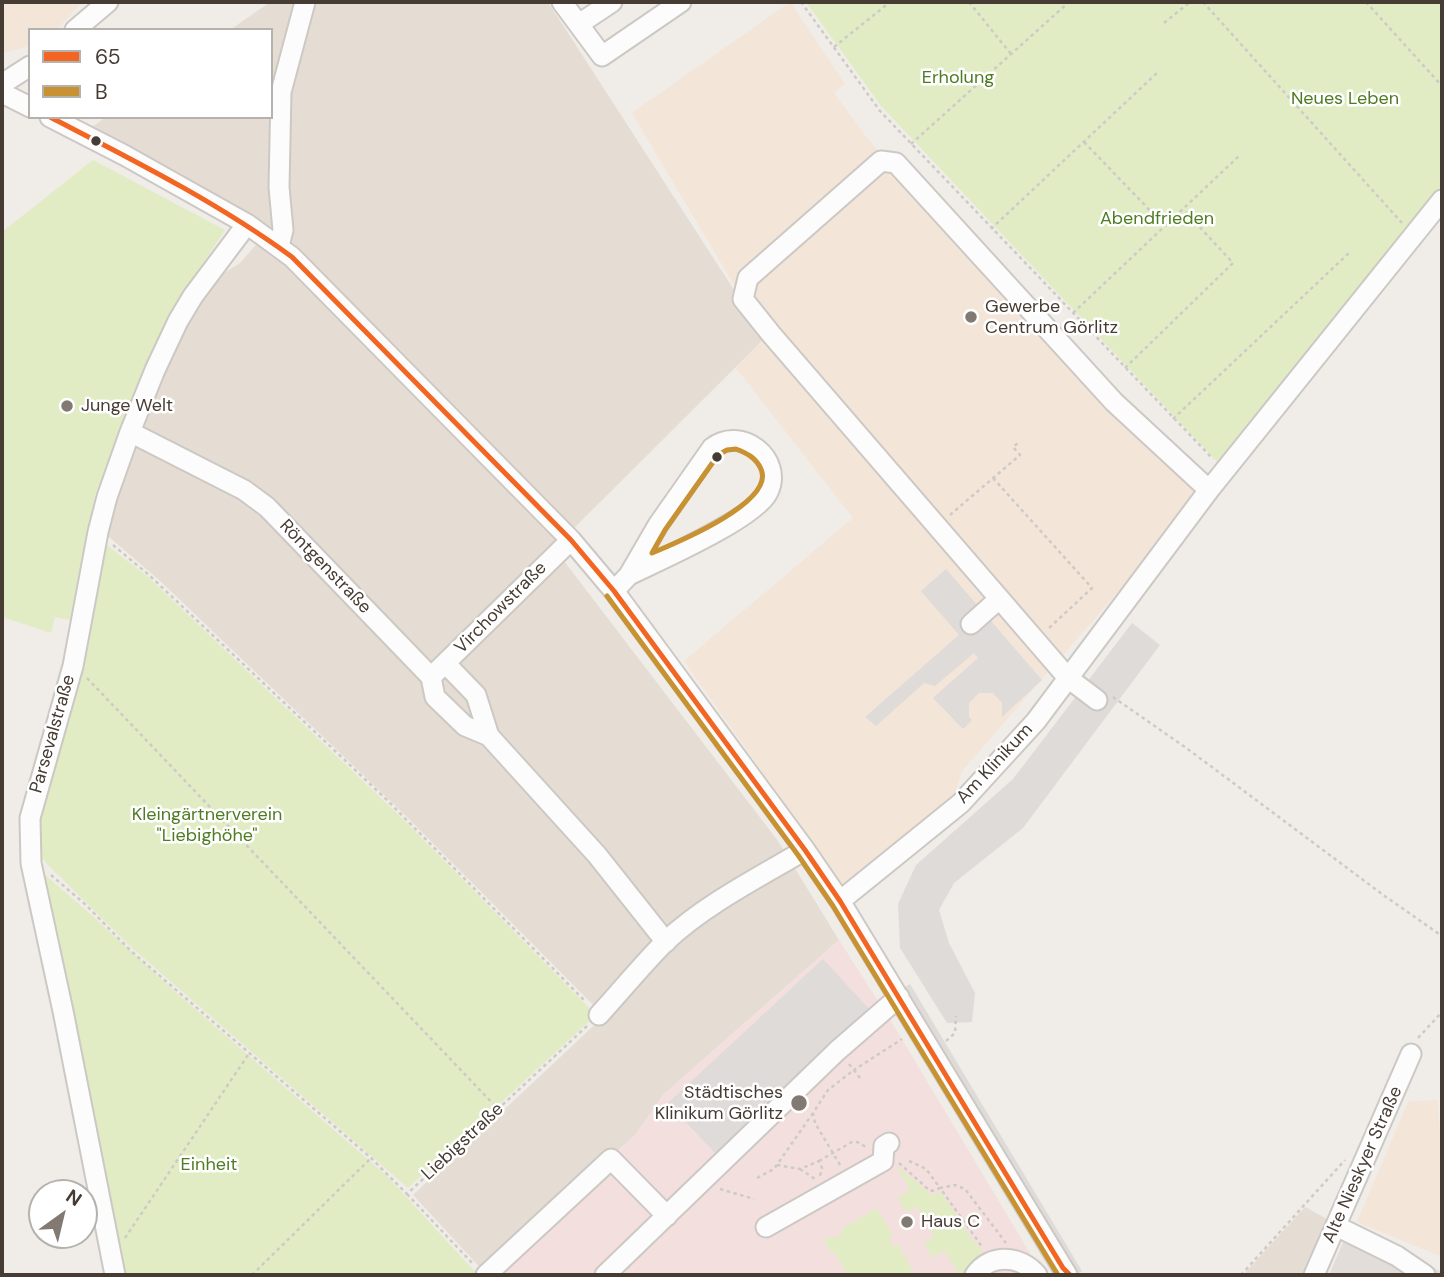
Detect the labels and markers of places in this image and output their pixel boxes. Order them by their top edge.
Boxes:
unlabelled marker [89,134,103,148]
place label: Gewerbe Centrum Görlitz [985,296,1118,338]
marker: Gewerbe Centrum Görlitz [963,309,979,325]
place label: Junge Welt [81,395,173,417]
marker: Junge Welt [59,398,75,414]
unlabelled marker [710,450,724,464]
place label: Städtisches Klinikum Görlitz [655,1082,783,1124]
marker: Städtisches Klinikum Görlitz [789,1093,809,1113]
place label: Haus C [921,1211,980,1233]
marker: Haus C [899,1214,915,1230]

